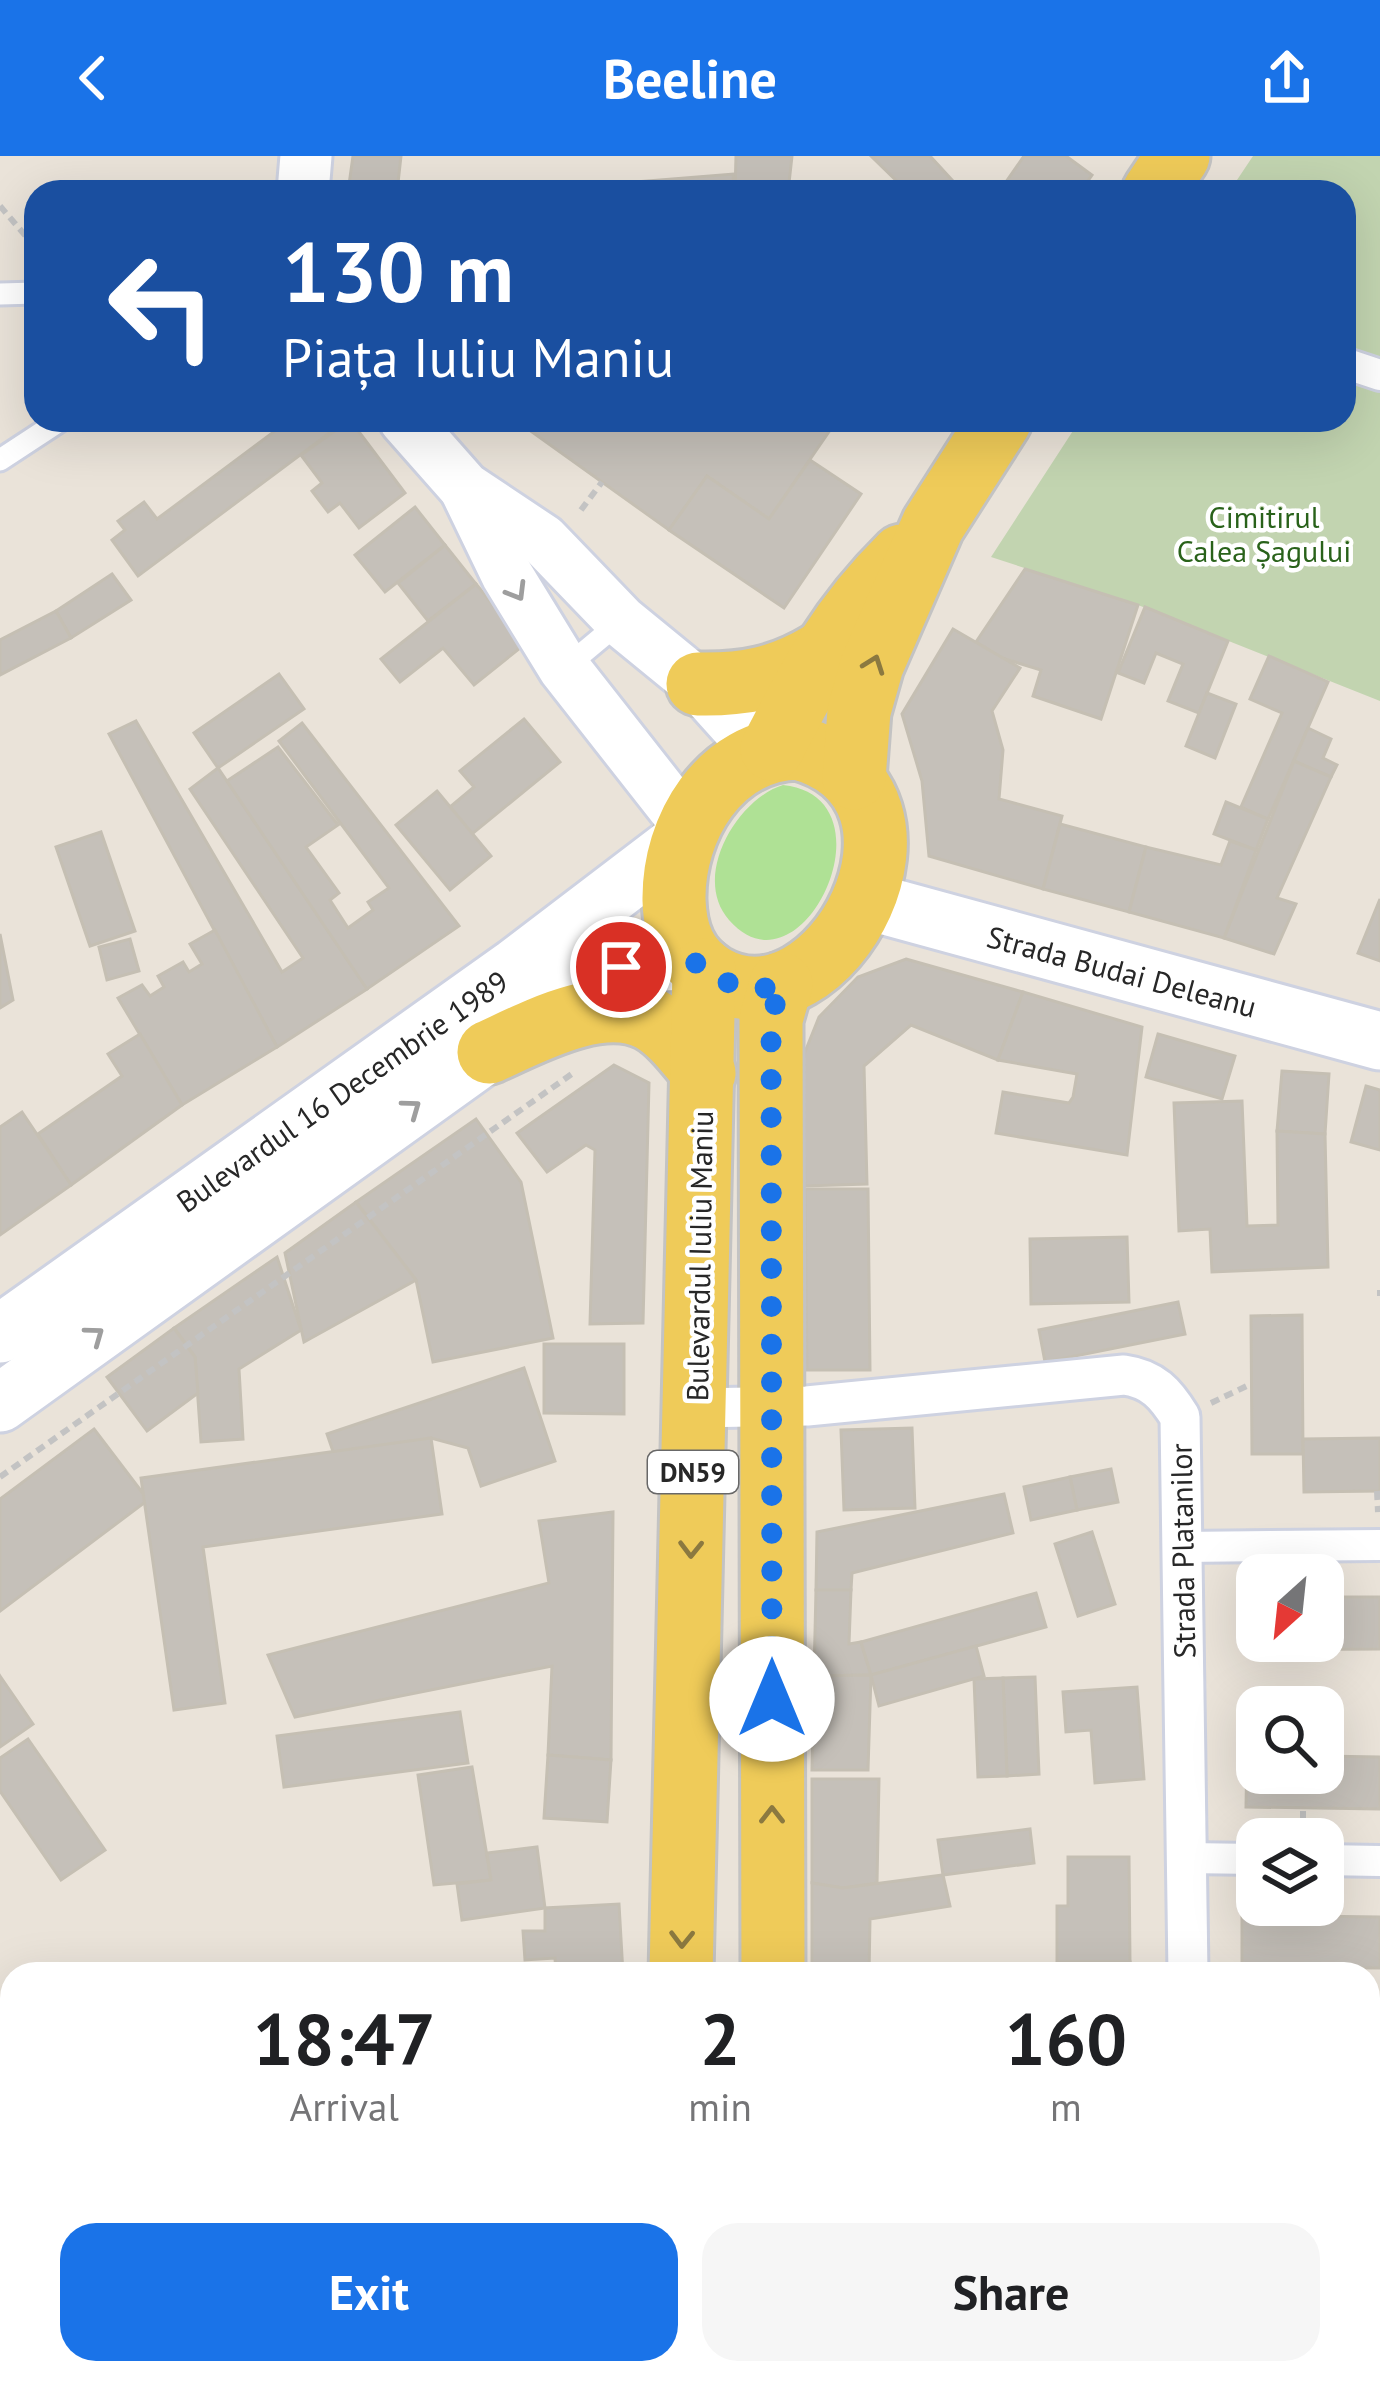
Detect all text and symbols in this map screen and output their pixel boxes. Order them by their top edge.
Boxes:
text: Beeline [603,43,777,113]
icon: back [60,45,126,111]
icon: share [1254,45,1320,111]
text: 130 m [282,216,514,325]
icon: left [84,228,240,384]
text: Piața Iuliu Maniu [282,322,674,392]
park label: Cimitirul Calea Șagului [1177,497,1351,570]
one-way arrow [503,579,525,601]
one-way arrow [860,655,884,676]
pin [570,916,672,1018]
street label: Strada Budai Deleanu [983,916,1261,1026]
icon: arrive [588,934,654,1000]
street label: Bulevardul 16 Decembrie 1989 [168,961,516,1221]
one-way arrow [399,1100,420,1122]
street label: Bulevardul Iuliu Maniu [677,1110,721,1402]
one-way arrow [82,1327,104,1349]
street label: Strada Platanilor [1161,1443,1203,1659]
road number: DN59 [648,1451,738,1493]
one-way arrow [679,1540,705,1559]
north arrow [1236,1554,1344,1662]
map controls [1236,1554,1344,1926]
position arrow [709,1636,835,1762]
button: search [1236,1686,1344,1794]
one-way arrow [759,1805,785,1823]
button: layers [1236,1818,1344,1926]
one-way arrow [670,1930,696,1949]
text: 18:47 [253,1992,436,2085]
text: 2 [700,1992,741,2085]
text: 160 [1005,1992,1127,2085]
text: Arrival [290,2081,399,2132]
text: min [688,2081,752,2132]
text: m [1050,2081,1082,2132]
button: Exit [60,2223,678,2361]
button: Share [702,2223,1320,2361]

